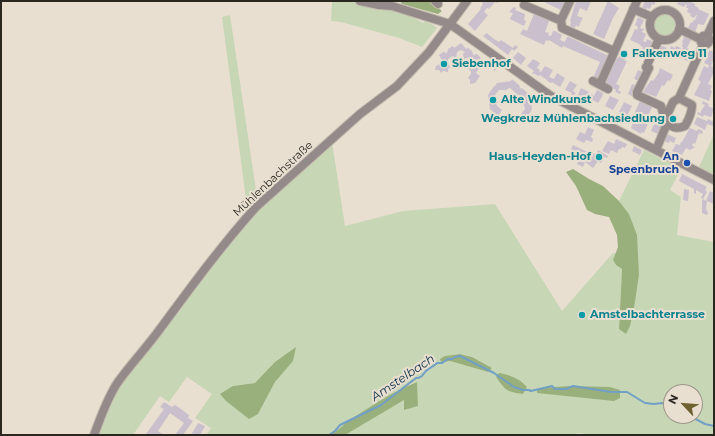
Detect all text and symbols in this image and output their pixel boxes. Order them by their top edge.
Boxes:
place label: Falkenweg 11 [632,47,707,61]
marker: Falkenweg 11 [619,49,629,59]
place label: Siebenhof [452,57,511,71]
marker: Siebenhof [439,59,449,69]
place label: Alte Windkunst [501,93,592,107]
marker: Alte Windkunst [488,95,498,105]
place label: Wegkreuz Mühlenbachsiedlung [481,112,665,126]
marker: Wegkreuz Mühlenbachsiedlung [668,114,678,124]
street label: Mühlenbachstraße [230,139,316,219]
place label: Haus-Heyden-Hof [489,150,591,164]
place label: An Speenbruch [609,150,679,176]
marker: Haus-Heyden-Hof [594,152,604,162]
marker: An Speenbruch [682,158,692,168]
place label: Amstelbachterrasse [590,308,705,322]
marker: Amstelbachterrasse [577,310,587,320]
water label: Amstelbach [369,352,437,404]
north arrow [663,384,703,424]
text: N [665,392,681,406]

